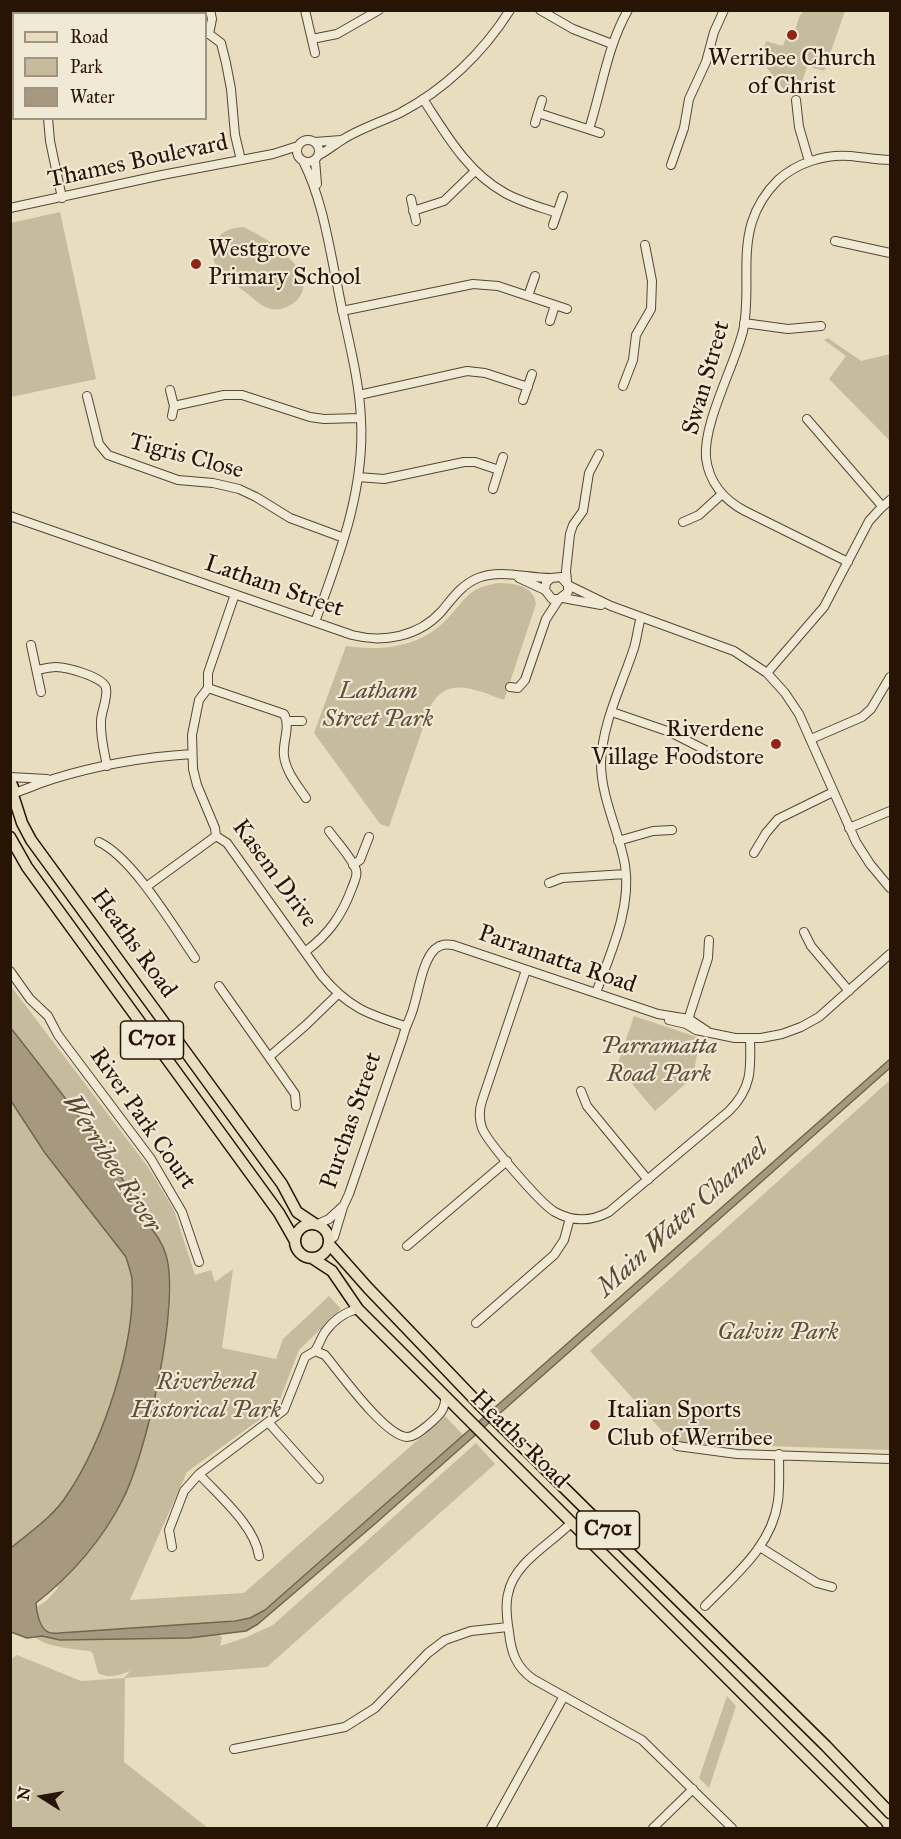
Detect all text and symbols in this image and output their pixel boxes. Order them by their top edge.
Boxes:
legend [12,12,207,120]
text: Road [70,26,108,48]
marker: Werribee Church of Christ [785,28,799,42]
place label: Werribee Church of Christ [708,45,876,101]
text: Park [70,56,103,78]
text: Water [70,86,114,108]
street label: Thames Boulevard [45,129,231,195]
place label: Westgrove Primary School [208,236,361,292]
marker: Westgrove Primary School [189,257,203,271]
street label: Swan Street [677,318,737,438]
street label: Tigris Close [126,428,246,486]
street label: Latham Street [201,550,347,624]
park label: Latham Street Park [323,678,433,734]
place label: Riverdene Village Foodstore [591,716,764,772]
marker: Riverdene Village Foodstore [769,737,783,751]
street label: Kasem Drive [225,814,323,934]
street label: Heaths Road [84,884,182,1004]
street label: Parramatta Road [474,919,640,1001]
road number: C701 [120,1021,184,1059]
park label: Parramatta Road Park [601,1033,717,1089]
street label: River Park Court [83,1043,201,1195]
street label: Purchas Street [315,1049,389,1193]
water label: Werribee River [55,1089,167,1239]
water label: Main Water Channel [591,1134,775,1304]
park label: Galvin Park [717,1319,839,1347]
park label: Riverbend Historical Park [131,1369,281,1425]
street label: Heaths Road [464,1385,574,1495]
place label: Italian Sports Club of Werribee [607,1397,773,1453]
marker: Italian Sports Club of Werribee [588,1418,602,1432]
road number: C701 [576,1511,640,1549]
north arrow [12,1767,72,1827]
text: N [13,1785,34,1802]

